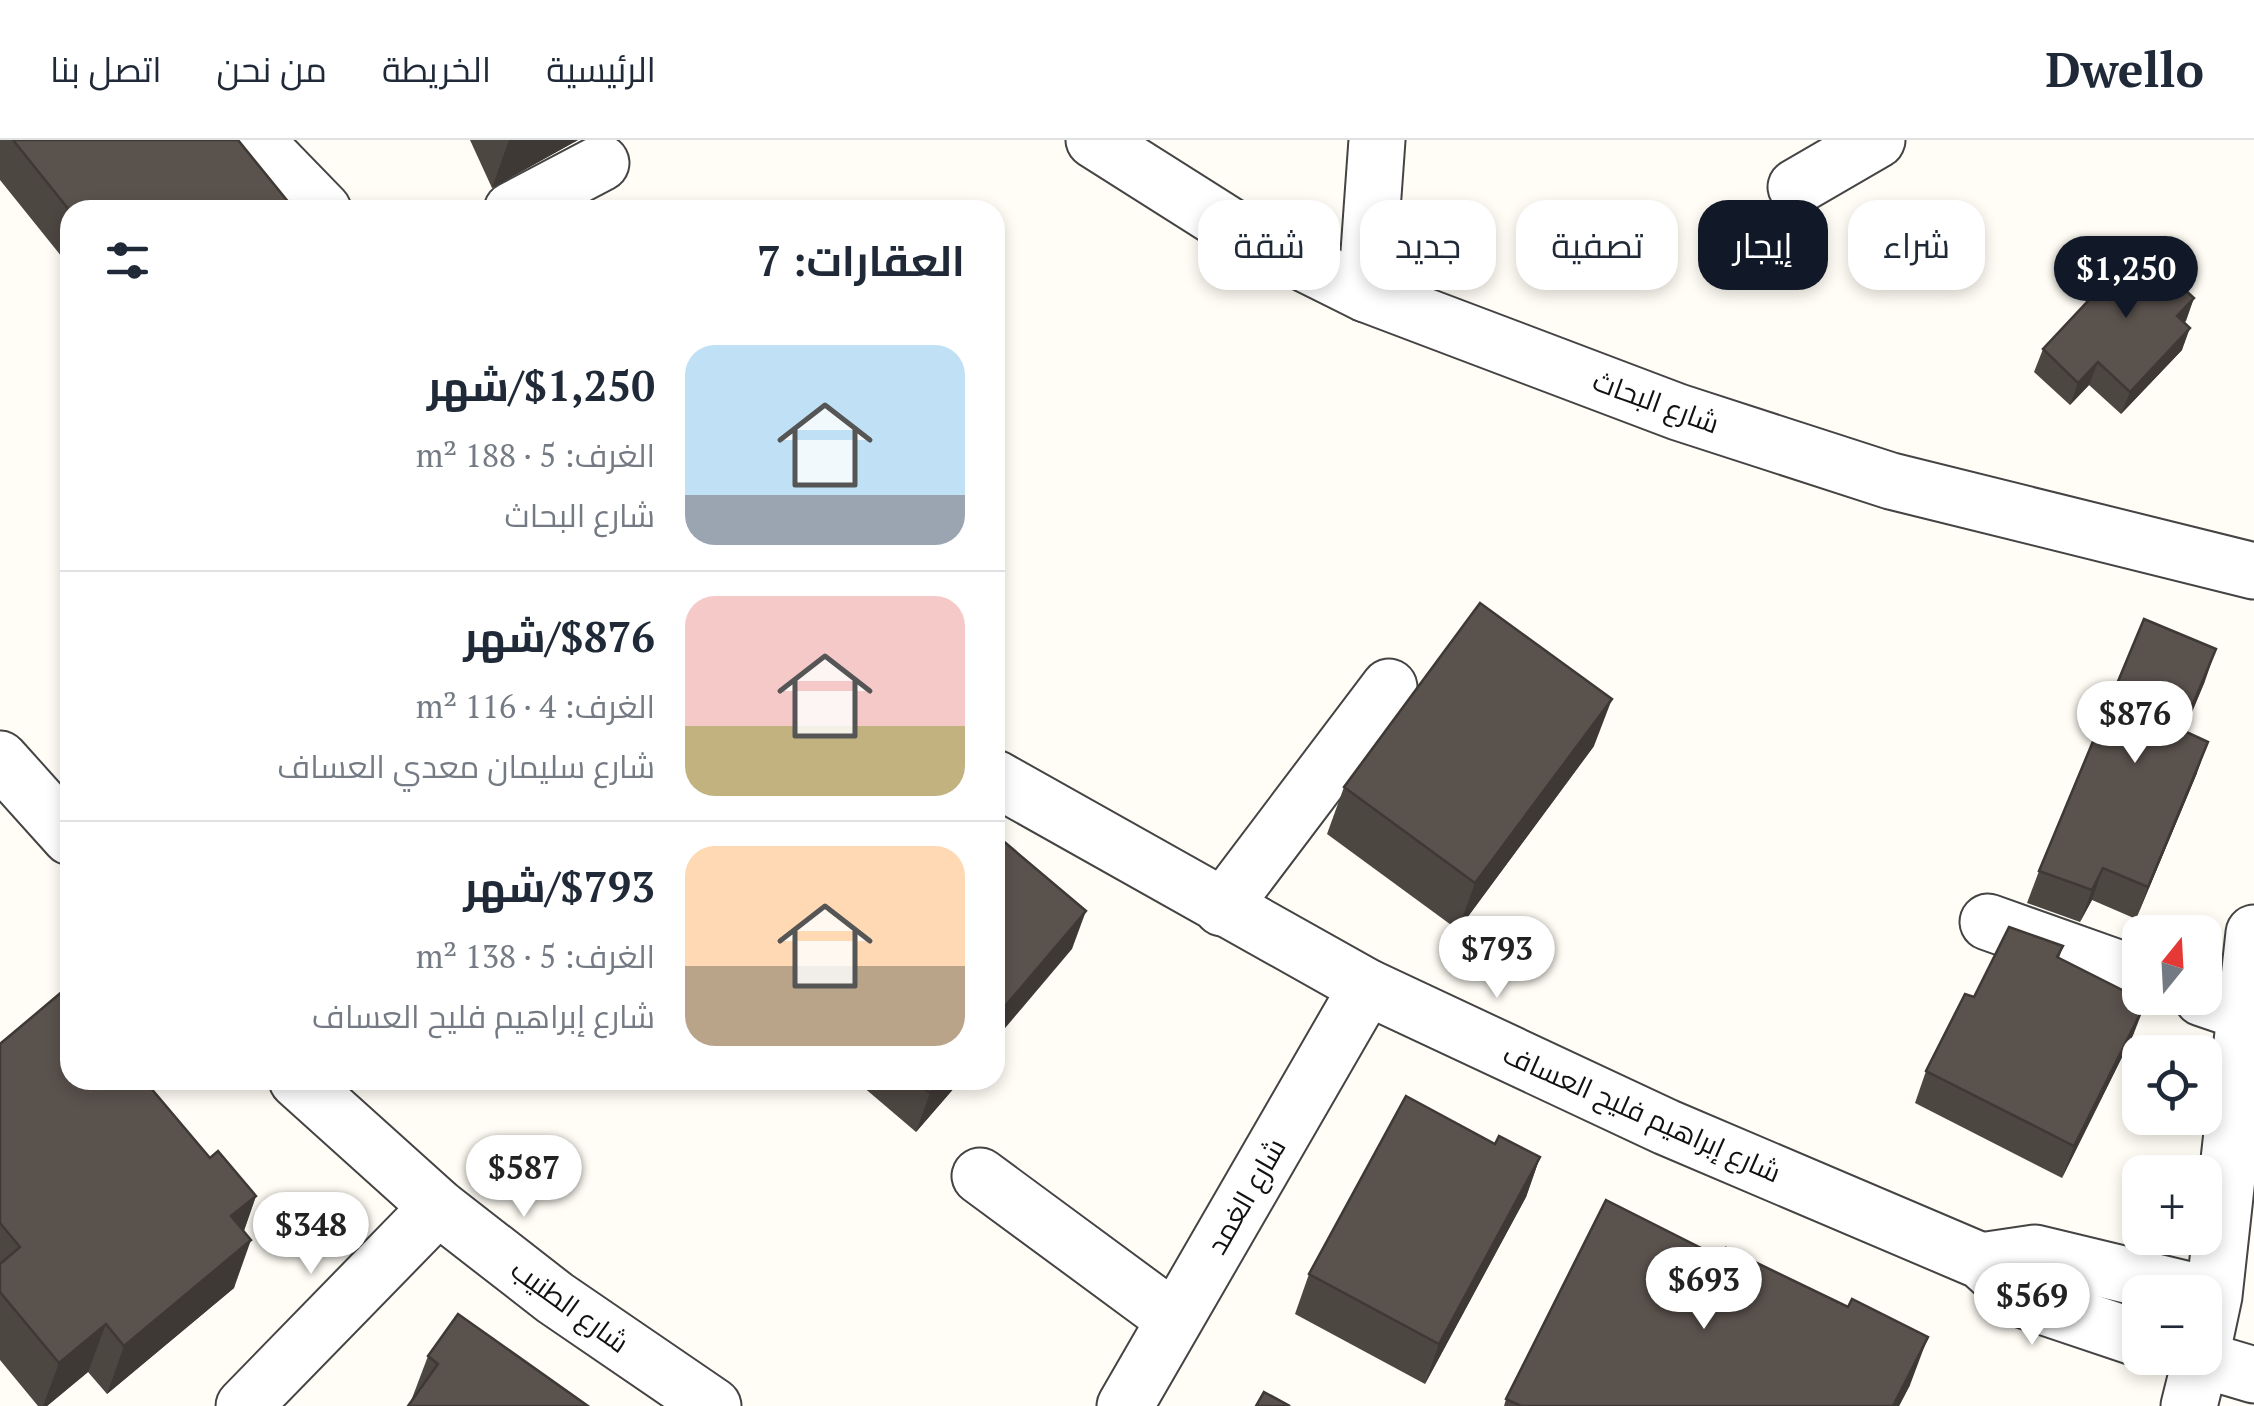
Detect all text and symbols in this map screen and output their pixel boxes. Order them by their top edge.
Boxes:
text: Dwello [2045,37,2204,101]
text: اتصل بنا [50,46,162,92]
text: من نحن [217,46,327,92]
text: الخريطة [382,46,491,92]
text: الرئيسية [546,46,656,92]
chip: شقة [1198,200,1340,290]
chip: جديد [1360,200,1496,290]
chip: تصفية [1516,200,1678,290]
chip: إيجار [1698,200,1828,290]
chip: شراء [1848,200,1985,290]
text: العقارات: 7 [757,232,965,288]
icon: filters [100,233,155,288]
pin: $1,250 [2045,236,2207,321]
text: $1,250 [2076,247,2176,289]
text: $1,250/شهر [427,357,655,413]
street label: شارع البحاث [1588,362,1724,442]
icon: home [765,385,885,505]
text: الغرف: 5 · 188 m² [416,434,655,476]
text: شارع البحاث [504,494,655,536]
text: $876/شهر [463,608,655,664]
icon: home [765,636,885,756]
pin: $876 [2076,681,2194,766]
text: الغرف: 4 · 116 m² [416,685,655,727]
text: $876 [2099,692,2171,734]
text: شارع سليمان معدي العساف [277,745,655,787]
text: $793/شهر [463,858,655,914]
icon: home [765,886,885,1006]
north arrow [2122,915,2222,1015]
map controls [2122,915,2222,1375]
pin: $793 [1438,916,1556,1001]
text: $793 [1461,927,1533,969]
text: الغرف: 5 · 138 m² [416,935,655,977]
text: شارع إبراهيم فليح العساف [312,995,655,1037]
street label: شارع إبراهيم فليح العساف [1497,1035,1787,1192]
button: locate [2122,1035,2222,1135]
street label: شارع الغمد [1198,1131,1294,1261]
pin: $587 [465,1135,583,1220]
text: $587 [488,1146,560,1188]
button: + [2122,1155,2222,1255]
pin: $348 [252,1192,370,1277]
text: $348 [275,1203,347,1245]
pin: $693 [1645,1247,1763,1332]
street label: شارع الطنيب [504,1250,636,1362]
text: $693 [1668,1258,1740,1300]
pin: $569 [1973,1263,2091,1348]
text: $569 [1996,1274,2068,1316]
button: − [2122,1275,2222,1375]

